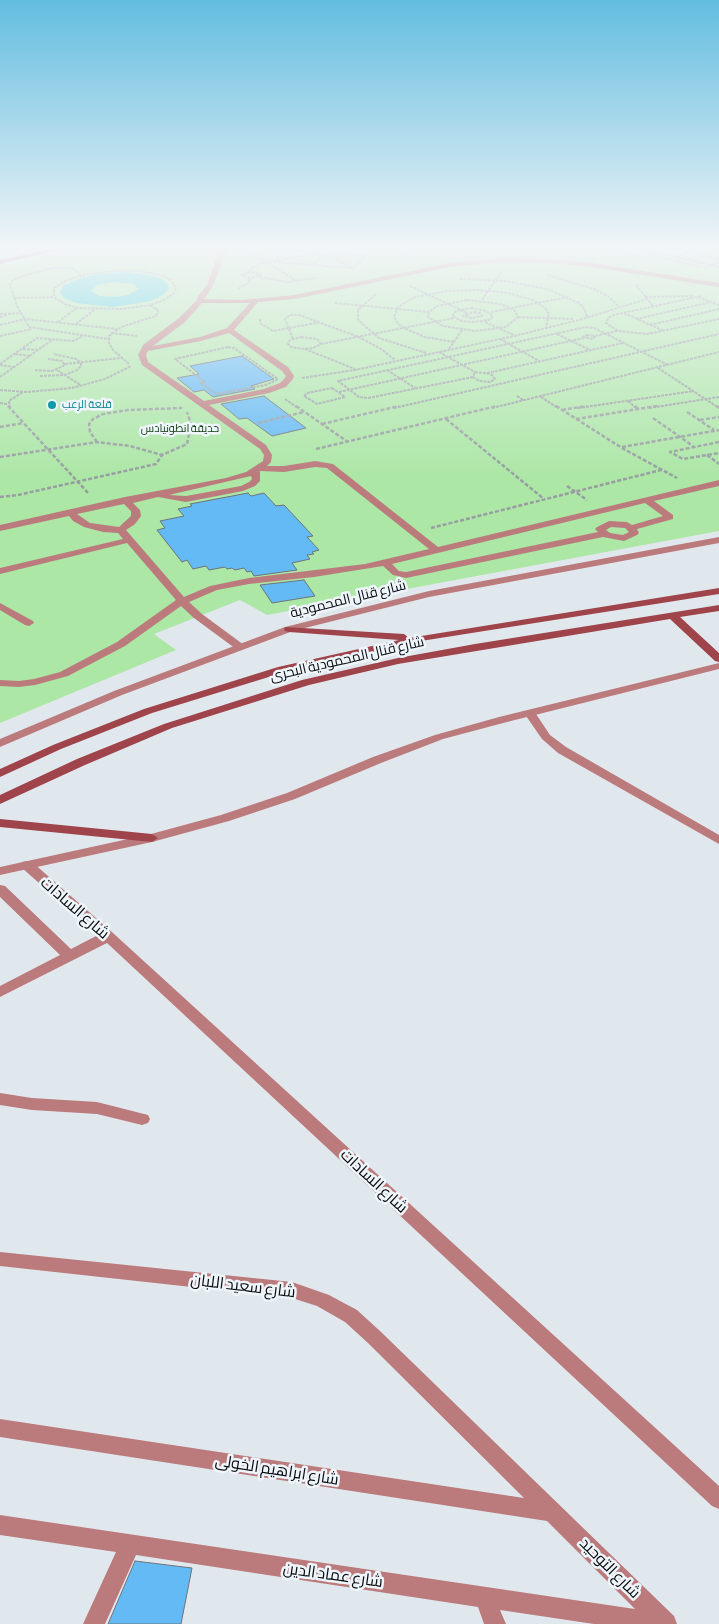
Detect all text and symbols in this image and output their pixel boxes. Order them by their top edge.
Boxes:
place label: قلعة الرعب [62,398,112,412]
marker: قلعة الرعب [46,399,58,411]
park label: حديقة انطونيادس [141,422,219,436]
street label: شارع قنال المحمودية [288,576,408,622]
street label: شارع قنال المحمودية البحرى [268,633,426,685]
street label: شارع السادات [37,873,113,943]
street label: شارع السادات [336,1145,412,1217]
street label: شارع سعيد اللبان [189,1270,297,1302]
street label: شارع ابراهيم الخولى [214,1451,340,1489]
street label: شارع التوحيد [576,1534,644,1602]
street label: شارع عماد الدين [282,1558,384,1592]

